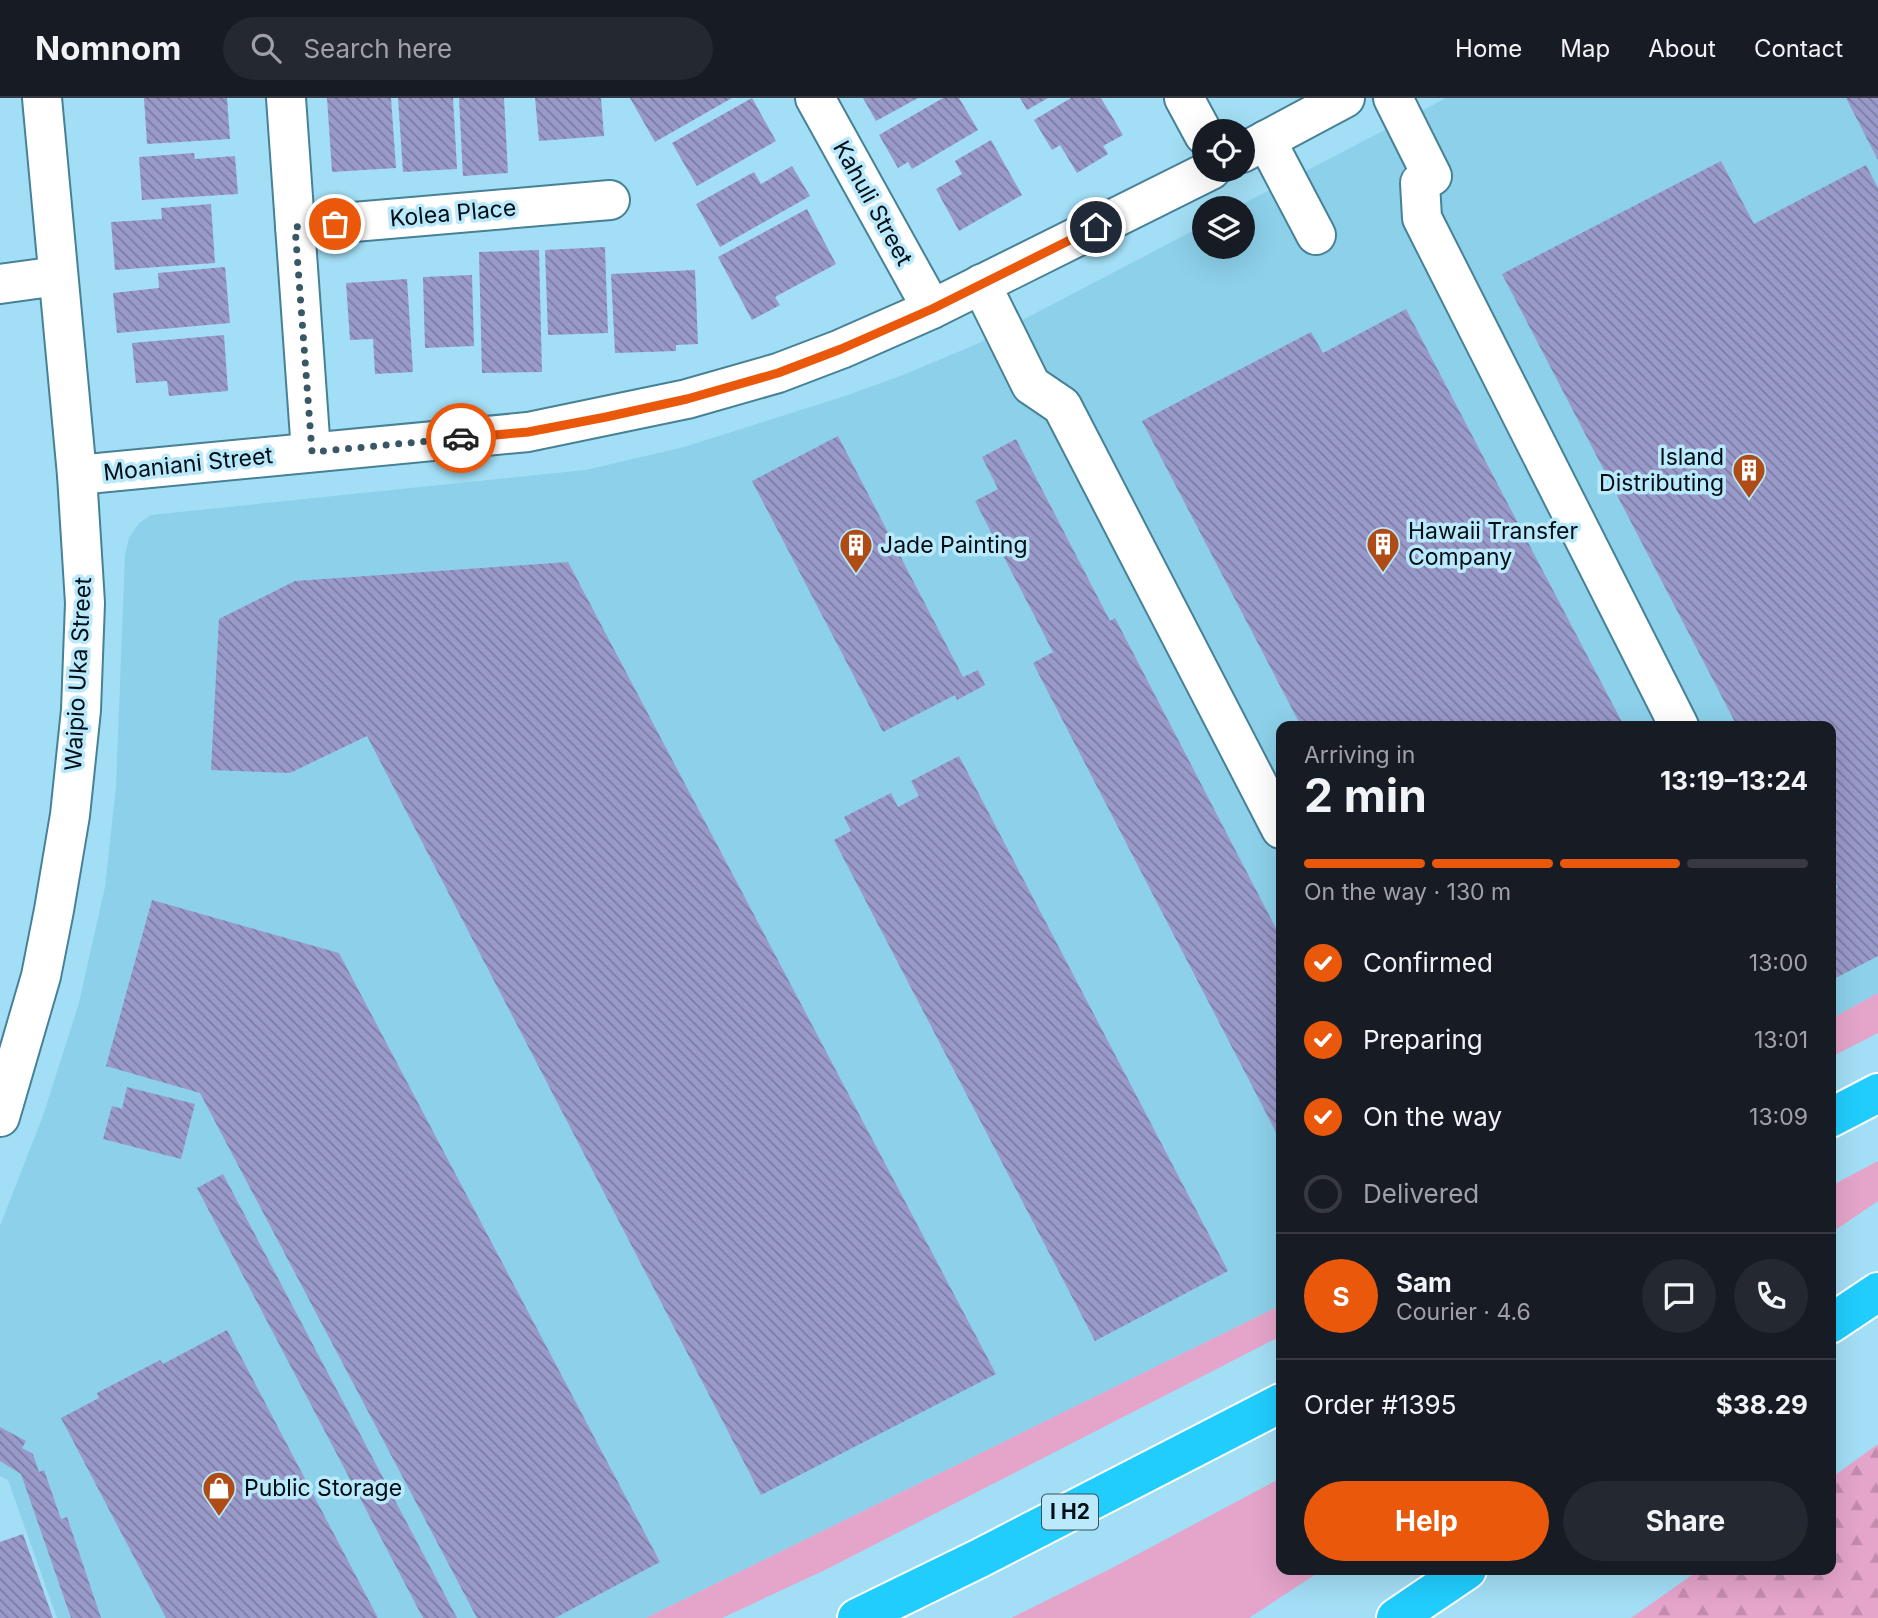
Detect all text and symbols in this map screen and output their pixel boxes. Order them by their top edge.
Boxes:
search box [223,17,713,80]
text: Nomnom [35,28,181,68]
icon: search [247,29,285,67]
text: Search here [303,33,452,64]
text: Home [1455,34,1522,63]
text: Map [1560,34,1610,63]
text: About [1648,34,1716,63]
text: Contact [1754,34,1843,63]
map controls [1192,119,1255,259]
button: locate [1192,119,1255,182]
street label: Kahuli Street [827,136,919,271]
pin [305,194,365,254]
street label: Kolea Place [389,194,517,232]
button: layers [1192,196,1255,259]
pin [1066,197,1126,257]
icon: bag [316,205,354,243]
icon: home [1077,208,1115,246]
courier [426,403,496,473]
icon: car [442,419,480,457]
street label: Moaniani Street [102,441,275,487]
place label: Island Distributing [1599,443,1724,497]
building icon: Island Distributing [1730,451,1768,500]
place label: Hawaii Transfer Company [1408,517,1578,571]
building icon: Hawaii Transfer Company [1364,525,1402,574]
building icon: Jade Painting [837,526,875,575]
place label: Jade Painting [880,531,1028,559]
street label: Waipio Uka Street [59,576,97,772]
text: Arriving in [1304,741,1415,769]
text: 13:19–13:24 [1660,765,1808,796]
text: 2 min [1304,767,1427,823]
text: On the way · 130 m [1304,878,1511,906]
icon: check [1304,944,1342,982]
text: Confirmed [1363,947,1493,978]
text: 13:00 [1749,949,1808,977]
icon: check [1304,1021,1342,1059]
text: Preparing [1363,1024,1483,1055]
text: 13:01 [1754,1026,1808,1054]
icon: check [1304,1098,1342,1136]
text: On the way [1363,1101,1502,1132]
text: 13:09 [1749,1103,1808,1131]
text: Delivered [1363,1178,1479,1209]
button: chat [1642,1259,1716,1333]
button: phone [1734,1259,1808,1333]
text: Sam [1396,1267,1452,1298]
text: S [1332,1281,1350,1312]
text: Courier · 4.6 [1396,1298,1531,1326]
text: Order #1395 [1304,1389,1456,1420]
text: $38.29 [1716,1389,1808,1420]
shop icon: Public Storage [200,1469,238,1518]
place label: Public Storage [244,1474,402,1502]
button: Help [1304,1481,1549,1561]
button: Share [1563,1481,1808,1561]
road number: I H2 [1042,1494,1098,1530]

